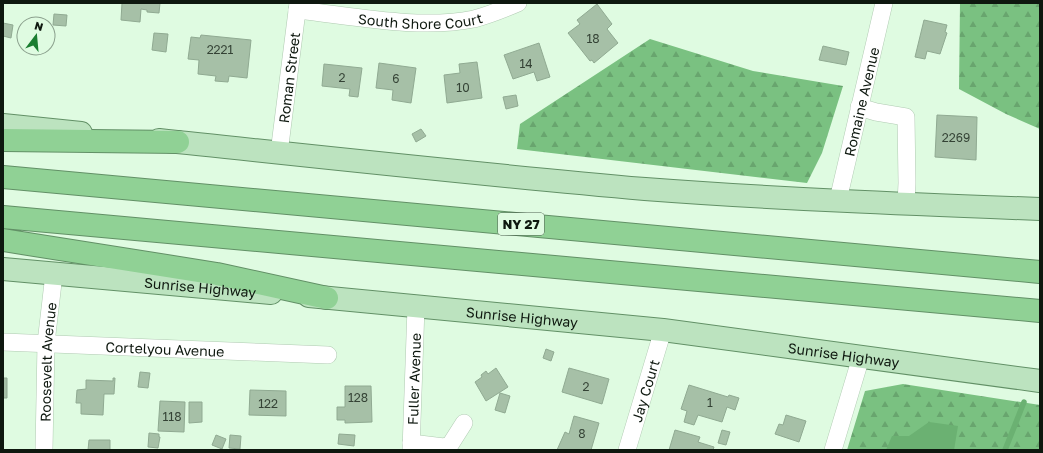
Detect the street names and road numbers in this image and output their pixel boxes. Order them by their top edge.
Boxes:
street label: South Shore Court [357,9,484,32]
street label: Roman Street [274,31,303,124]
street label: Romaine Avenue [840,45,882,158]
road number: NY 27 [498,213,544,235]
street label: Sunrise Highway [143,273,257,300]
street label: Roosevelt Avenue [36,301,59,422]
street label: Sunrise Highway [465,303,579,330]
street label: Fuller Avenue [403,333,424,425]
street label: Cortelyou Avenue [105,338,225,359]
street label: Sunrise Highway [787,338,901,370]
street label: Jay Court [627,357,662,424]

